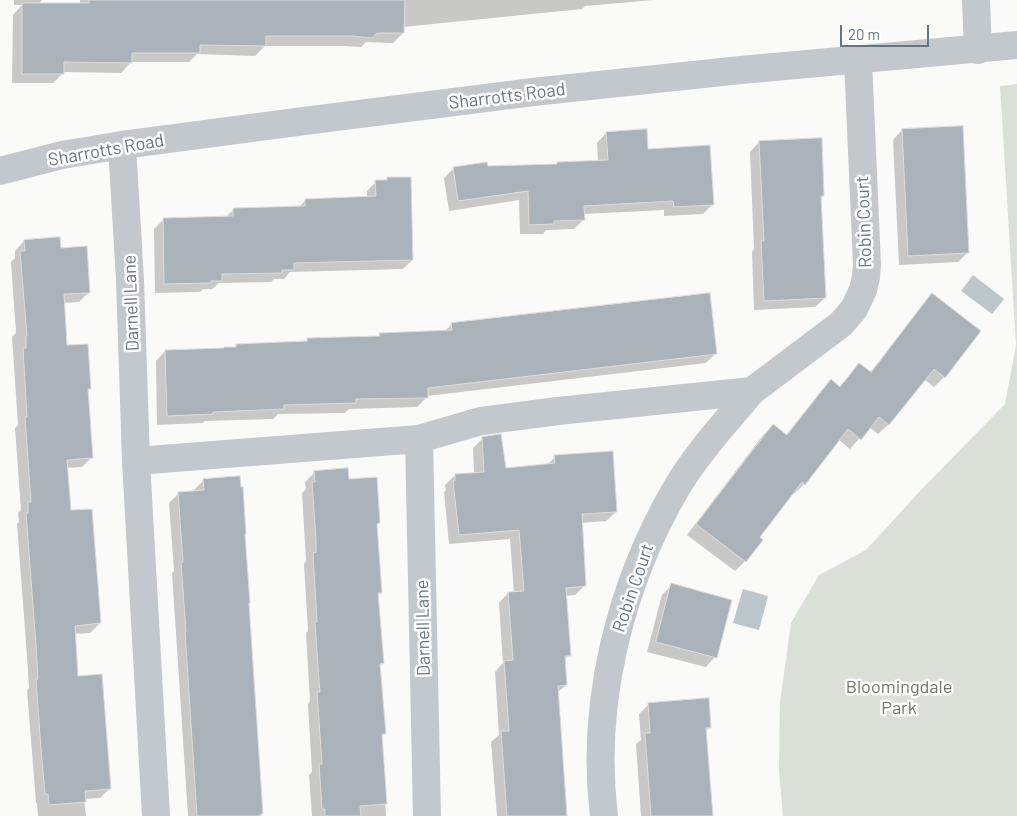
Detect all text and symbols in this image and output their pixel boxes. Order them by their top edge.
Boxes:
scale bar [842,15,931,47]
text: 20 m [848,25,880,43]
street label: Sharrotts Road [447,78,567,114]
street label: Sharrotts Road [46,129,166,171]
street label: Robin Court [852,176,876,268]
street label: Darnell Lane [119,254,143,352]
street label: Robin Court [608,541,658,635]
street label: Darnell Lane [411,580,435,676]
park label: Bloomingdale Park [846,676,952,719]

